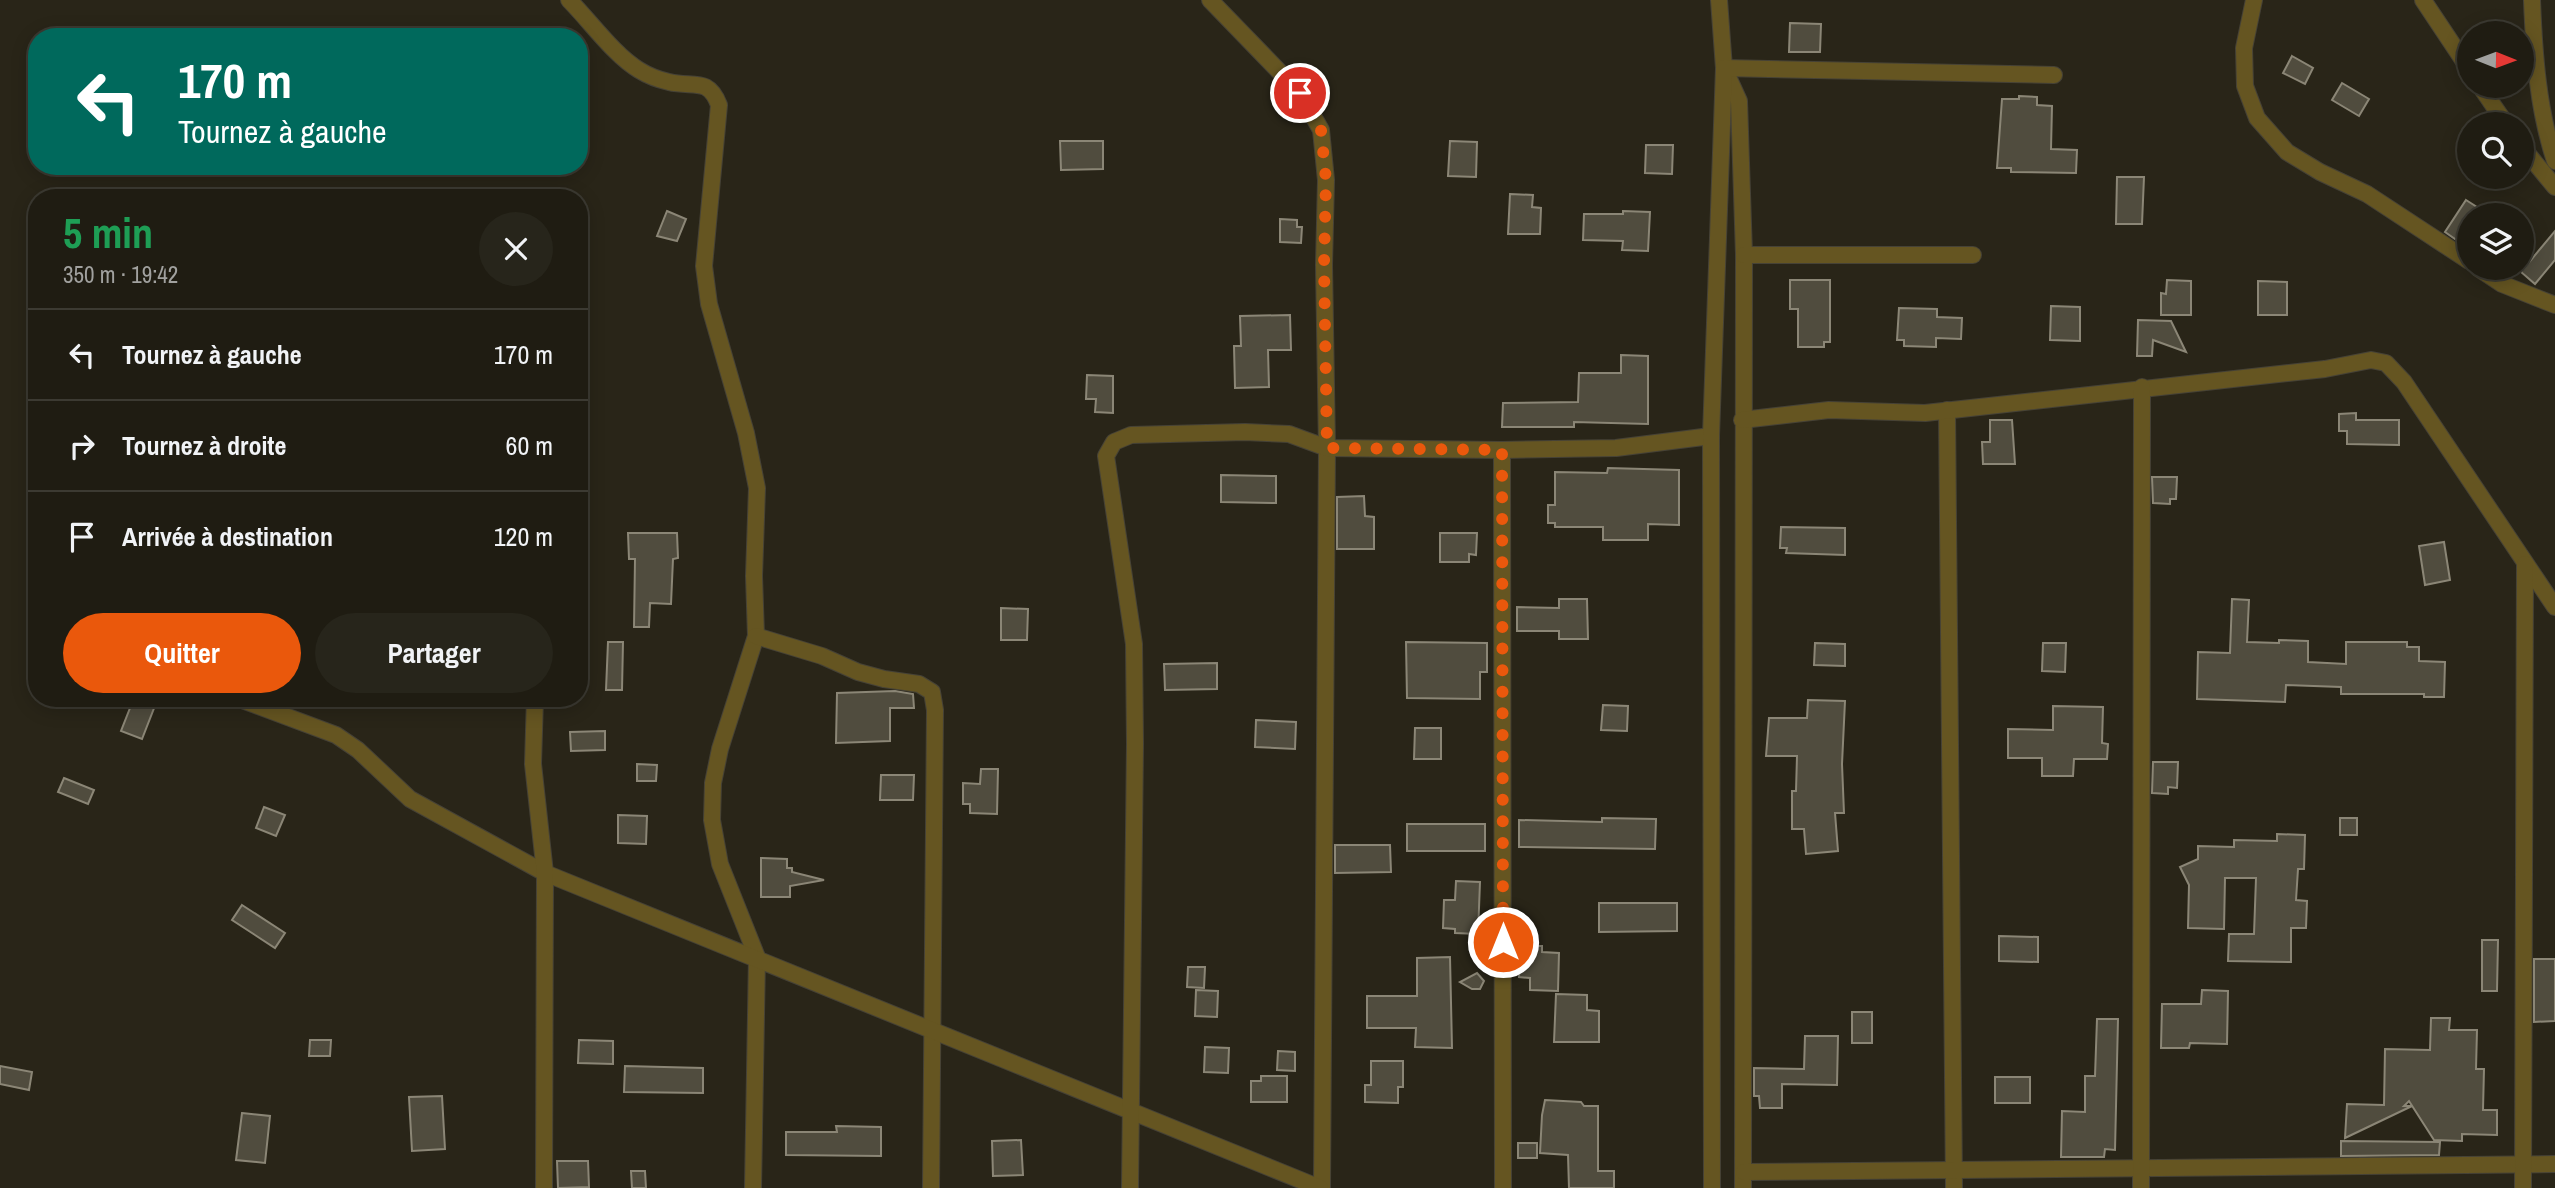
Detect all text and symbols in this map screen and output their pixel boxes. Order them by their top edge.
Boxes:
north arrow [2457,21,2534,98]
map controls [2457,21,2534,280]
text: 170 m [178,47,292,113]
icon: left [63,56,154,147]
pin [1270,63,1330,123]
icon: arrive [1281,74,1319,112]
text: Tournez à gauche [178,110,387,153]
button: search [2457,112,2534,189]
button: layers [2457,203,2534,280]
text: 5 min [63,205,153,261]
button: close [479,212,553,286]
text: 350 m · 19:42 [63,259,178,290]
icon: left [63,336,101,374]
text: Tournez à gauche [122,337,302,372]
text: 170 m [494,337,553,372]
icon: right [63,427,101,465]
text: Tournez à droite [122,428,286,463]
text: 60 m [506,428,553,463]
icon: arrive [63,518,101,556]
text: Arrivée à destination [122,519,333,554]
text: 120 m [494,519,553,554]
button: Quitter [63,613,301,693]
button: Partager [315,613,553,693]
position arrow [1466,905,1540,979]

